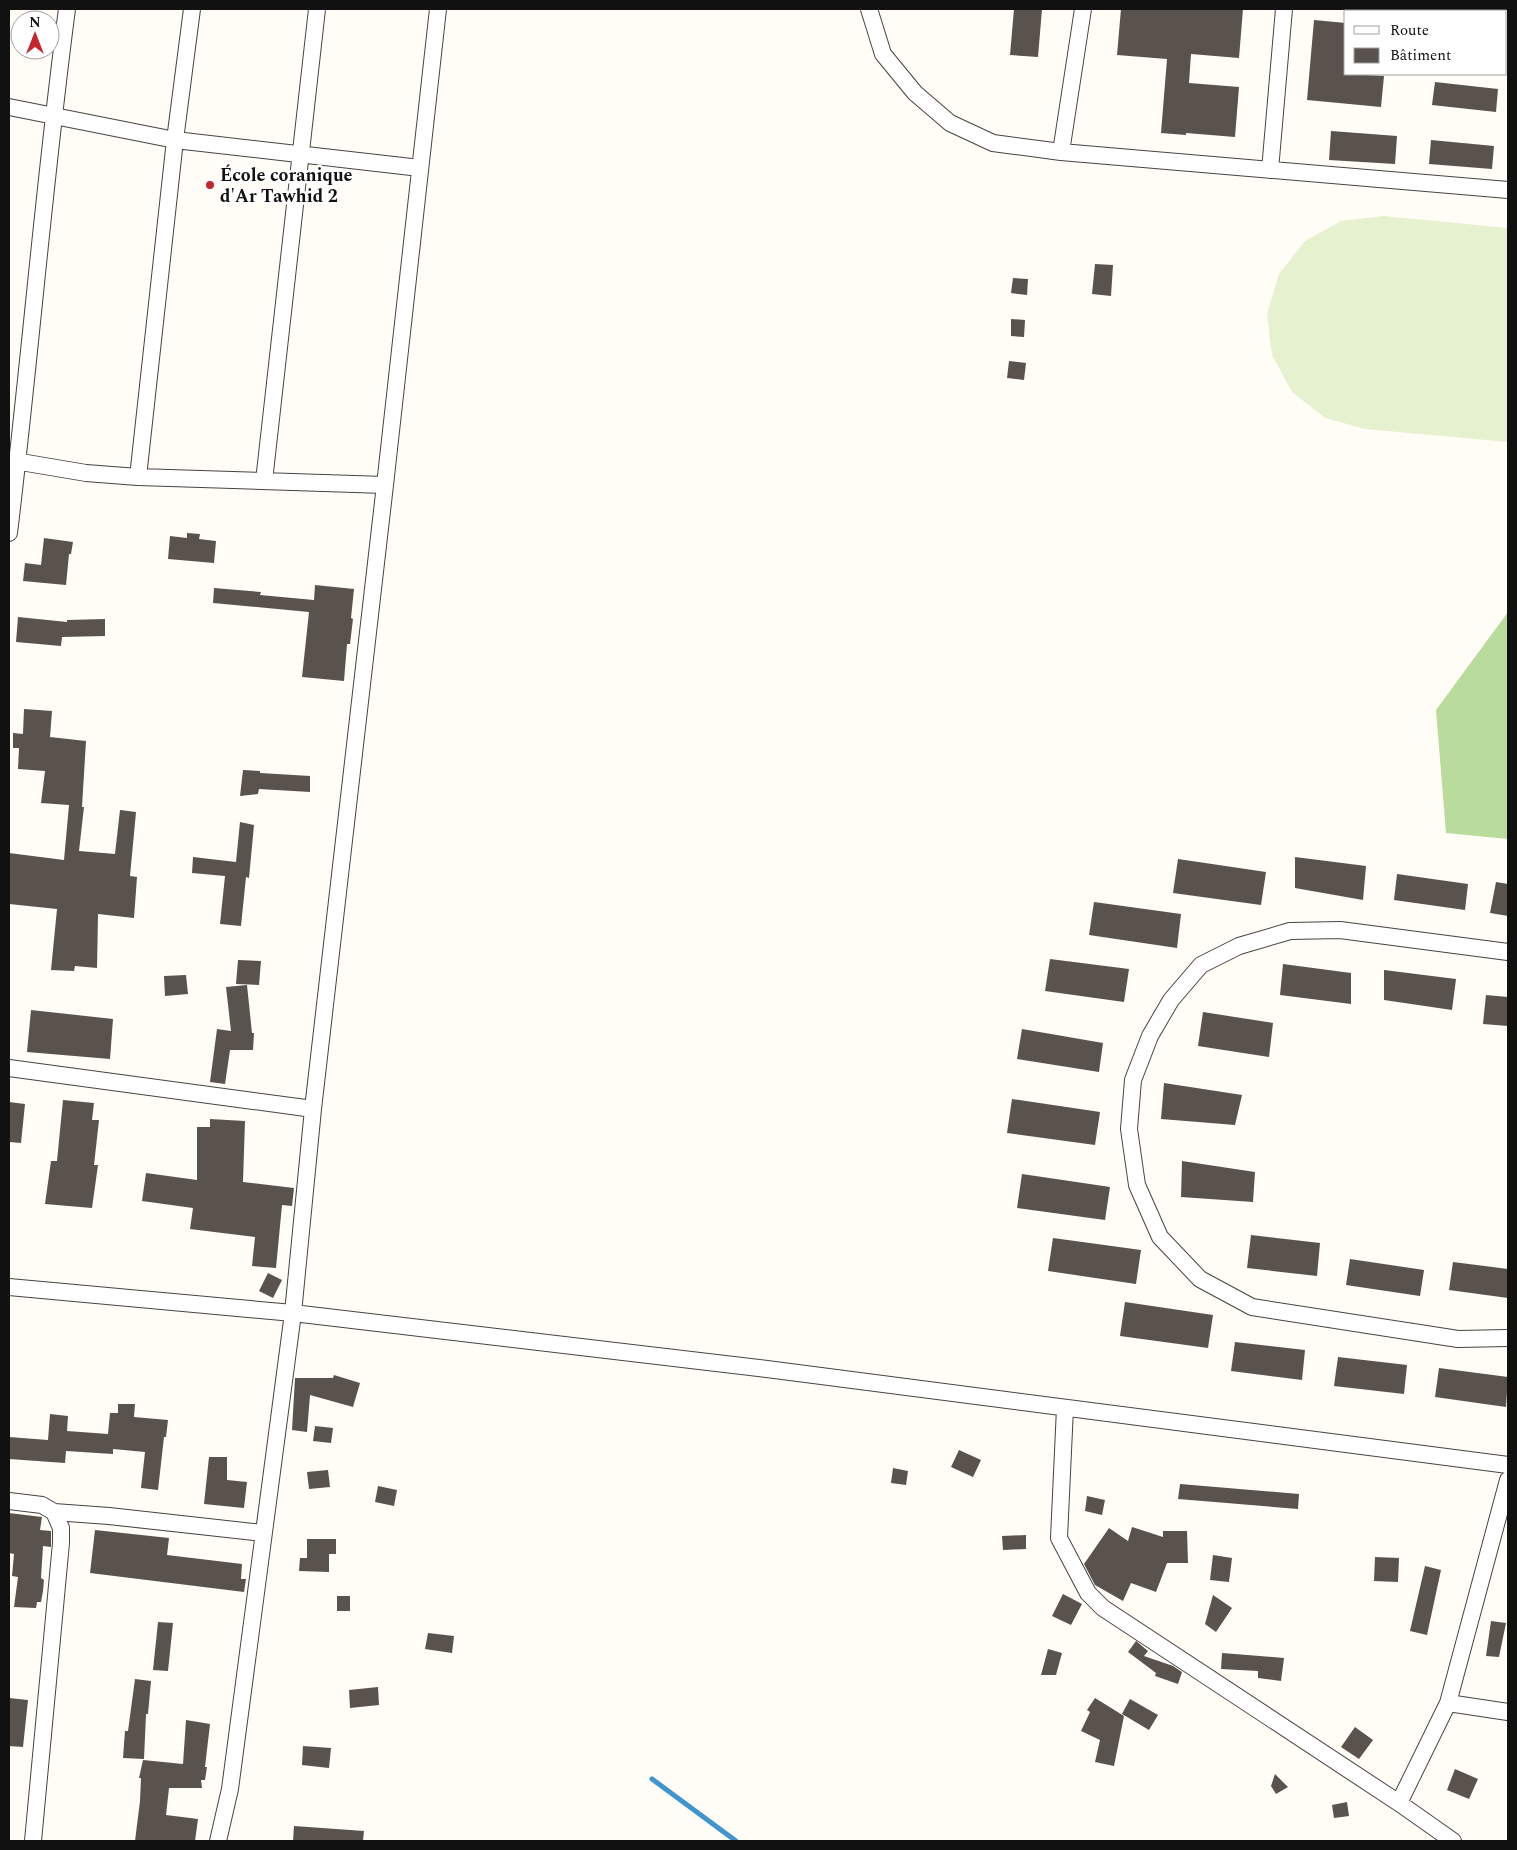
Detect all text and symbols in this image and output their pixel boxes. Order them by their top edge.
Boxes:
north arrow [10,10,60,60]
legend [1344,10,1507,75]
text: N [29,12,41,33]
text: Route [1390,19,1429,42]
text: Bâtiment [1390,44,1451,67]
place label: École coranique d'Ar Tawhid 2 [220,162,353,210]
marker: École coranique d'Ar Tawhid 2 [204,179,216,191]

